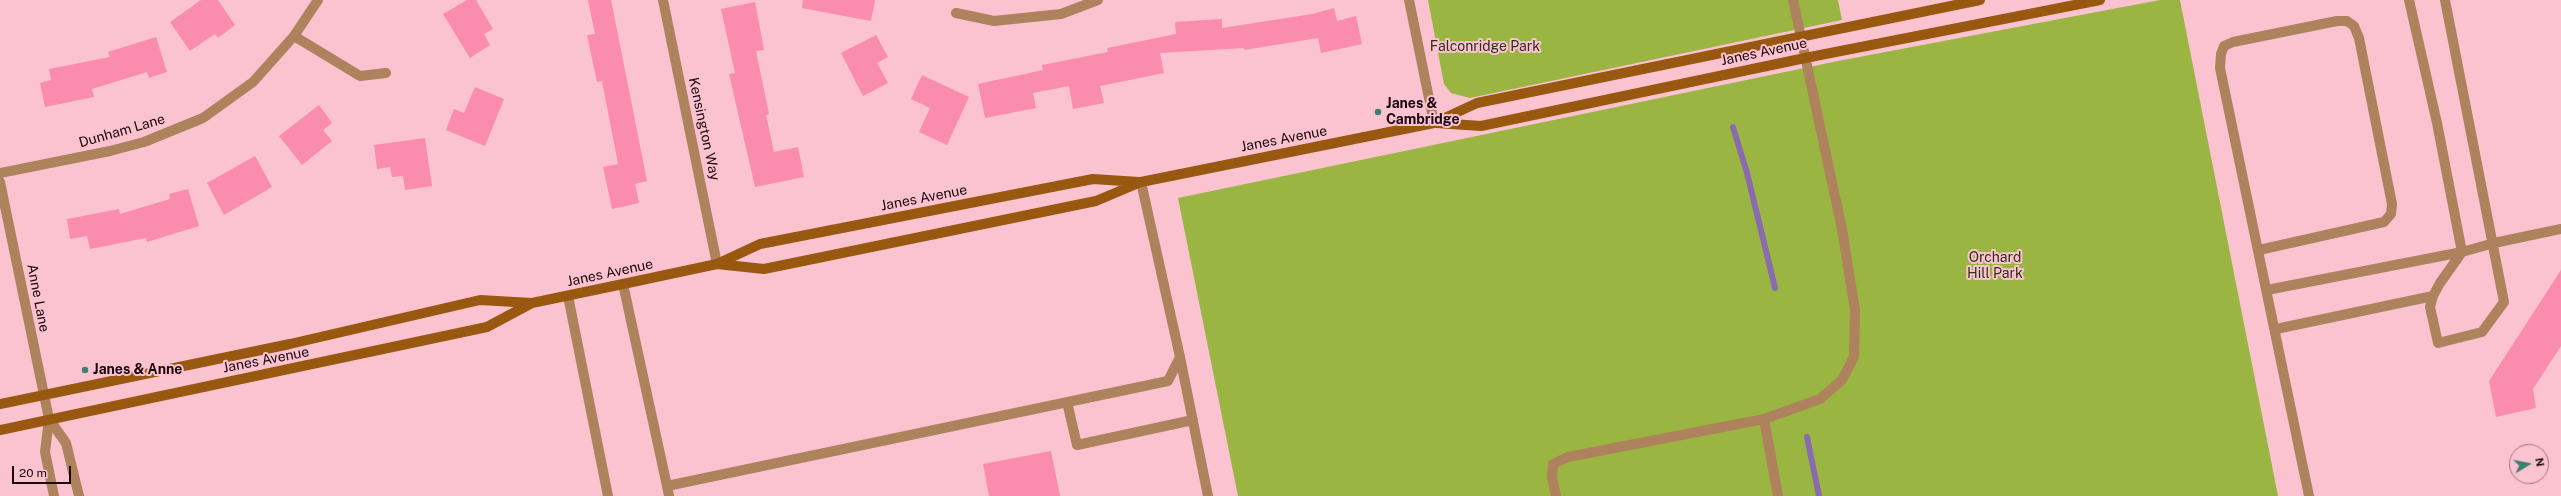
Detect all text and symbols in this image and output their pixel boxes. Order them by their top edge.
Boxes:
street label: Janes Avenue [1719,35,1809,69]
park label: Falconridge Park [1430,39,1540,55]
street label: Kensington Way [685,76,723,182]
place label: Janes & Cambridge [1386,96,1460,128]
marker: Janes & Cambridge [1373,107,1383,117]
street label: Dunham Lane [77,111,167,151]
street label: Janes Avenue [1239,122,1329,156]
street label: Janes Avenue [879,181,969,215]
park label: Orchard Hill Park [1967,250,2023,282]
street label: Janes Avenue [565,256,655,290]
street label: Anne Lane [23,263,53,333]
street label: Janes Avenue [221,343,311,377]
place label: Janes & Anne [93,362,182,378]
marker: Janes & Anne [80,365,90,375]
north arrow [2509,444,2549,484]
text: N [2533,457,2546,467]
scale bar [14,458,73,484]
text: 20 m [19,466,47,480]

